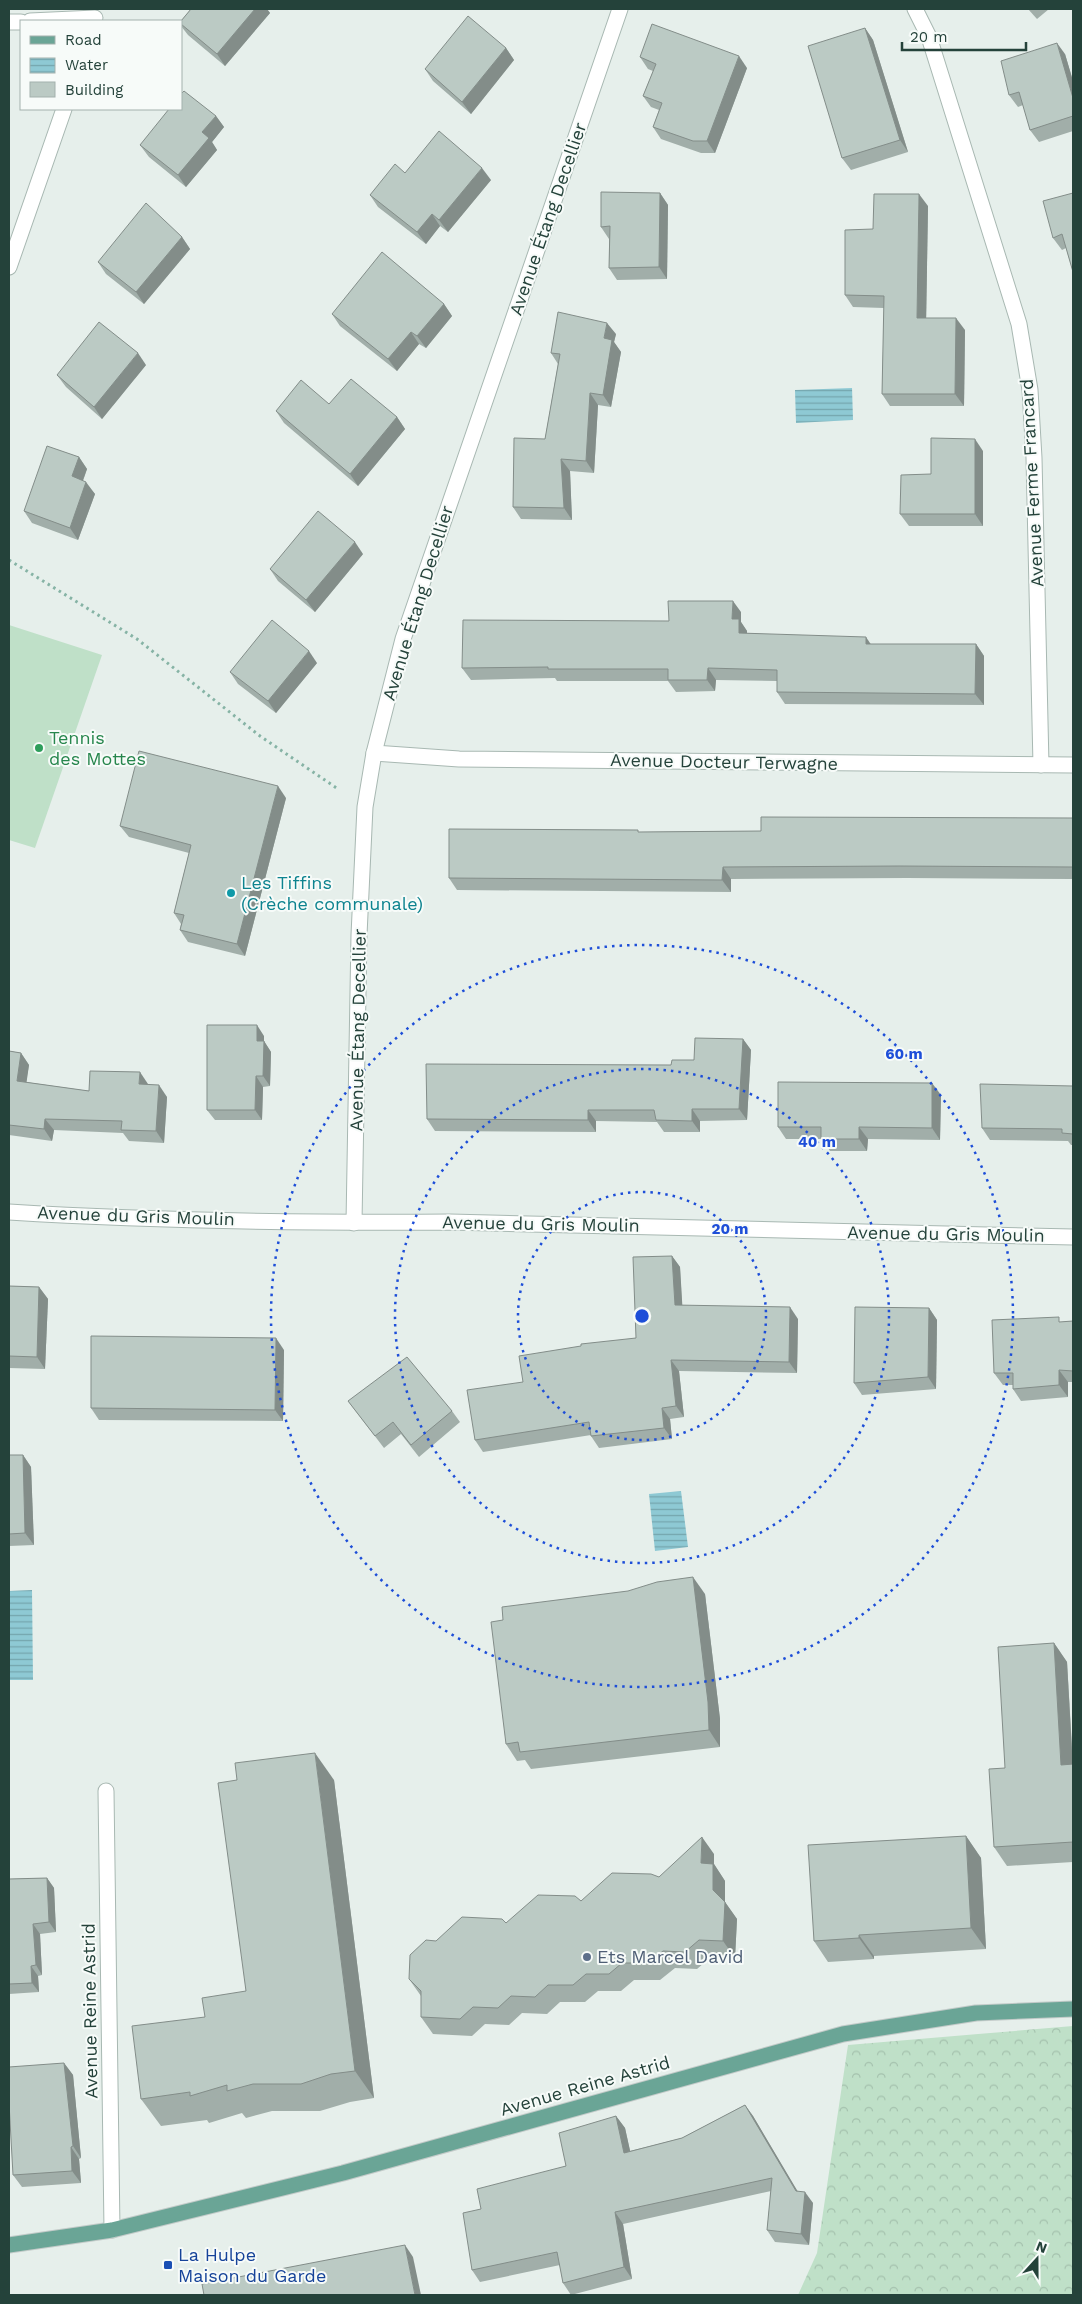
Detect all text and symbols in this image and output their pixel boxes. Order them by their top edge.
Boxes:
legend [20,20,182,110]
scale bar [902,20,1026,52]
text: 20 m [910,28,948,46]
text: Road [65,31,102,49]
text: Water [65,56,108,74]
text: Building [65,81,123,99]
street label: Avenue Étang Decellier [505,120,590,318]
street label: Avenue Ferme Francard [1016,378,1047,588]
street label: Avenue Étang Decellier [378,503,457,703]
place label: Tennis des Mottes [49,727,146,769]
marker: Tennis des Mottes [33,742,45,754]
street label: Avenue Docteur Terwagne [610,749,838,774]
place label: Les Tiffins (Crèche communale) [241,872,423,914]
marker: Les Tiffins (Crèche communale) [225,887,237,899]
street label: Avenue Étang Decellier [345,928,370,1132]
text: 60 m [885,1045,923,1063]
text: 40 m [798,1133,836,1151]
street label: Avenue du Gris Moulin [37,1202,235,1229]
street label: Avenue du Gris Moulin [442,1211,640,1236]
text: 20 m [711,1220,749,1238]
street label: Avenue du Gris Moulin [847,1221,1045,1246]
centre of rings [633,1307,651,1325]
street label: Avenue Reine Astrid [77,1923,102,2099]
place label: Ets Marcel David [597,1946,744,1967]
marker: Ets Marcel David [581,1951,593,1963]
street label: Avenue Reine Astrid [497,2051,672,2120]
north arrow [1012,2234,1062,2284]
text: N [1034,2238,1049,2256]
place label: La Hulpe Maison du Garde [178,2244,326,2286]
marker: La Hulpe Maison du Garde [162,2259,174,2271]

